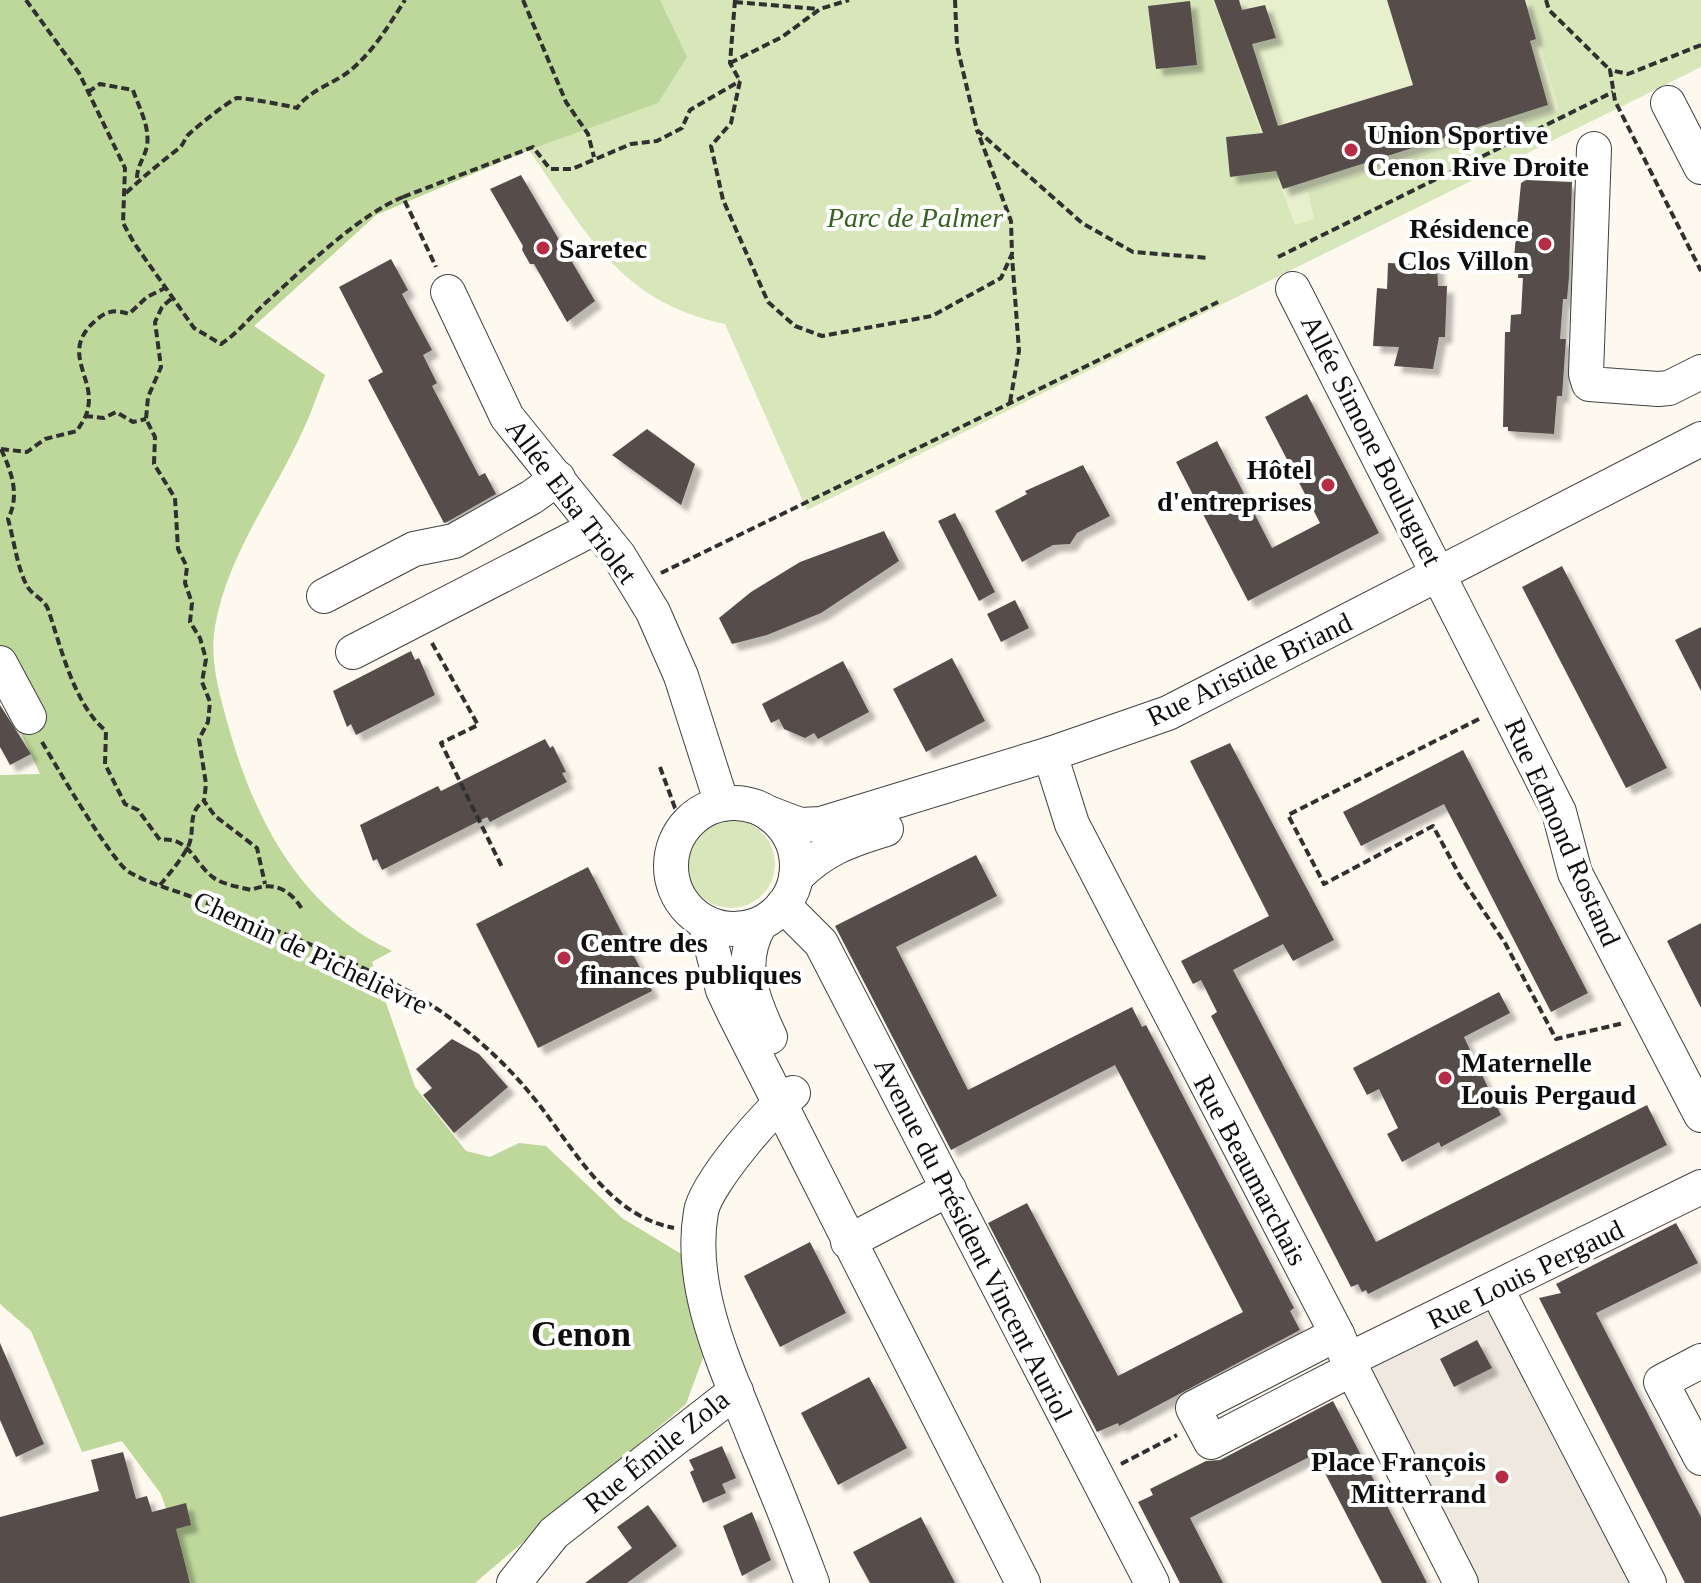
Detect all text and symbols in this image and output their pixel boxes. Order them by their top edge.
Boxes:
place label: Union Sportive Cenon Rive Droite [1367,119,1589,182]
marker: Union Sportive Cenon Rive Droite [1342,141,1360,159]
park label: Parc de Palmer [826,202,1003,233]
place label: Résidence Clos Villon [1398,213,1529,276]
place label: Saretec [559,233,647,264]
marker: Résidence Clos Villon [1536,235,1554,253]
marker: Saretec [534,239,552,257]
street label: Allée Simone Bouluguet [1295,310,1448,571]
street label: Allée Elsa Triolet [500,413,644,590]
place label: Hôtel d'entreprises [1157,454,1312,517]
marker: Hôtel d'entreprises [1319,476,1337,494]
street label: Rue Aristide Briand [1142,606,1357,732]
street label: Rue Edmond Rostand [1498,714,1627,951]
street label: Chemin de Pichelièvre [189,885,433,1020]
place label: Centre des finances publiques [580,927,802,990]
marker: Centre des finances publiques [555,949,573,967]
place label: Maternelle Louis Pergaud [1461,1047,1636,1110]
street label: Avenue du Président Vincent Auriol [868,1053,1079,1426]
marker: Maternelle Louis Pergaud [1436,1069,1454,1087]
street label: Rue Beaumarchais [1187,1070,1314,1271]
street label: Rue Louis Pergaud [1422,1214,1628,1335]
district label: Cenon [531,1314,631,1354]
street label: Rue Émile Zola [578,1383,735,1519]
place label: Place François Mitterrand [1311,1446,1486,1509]
marker: Place François Mitterrand [1493,1468,1511,1486]

